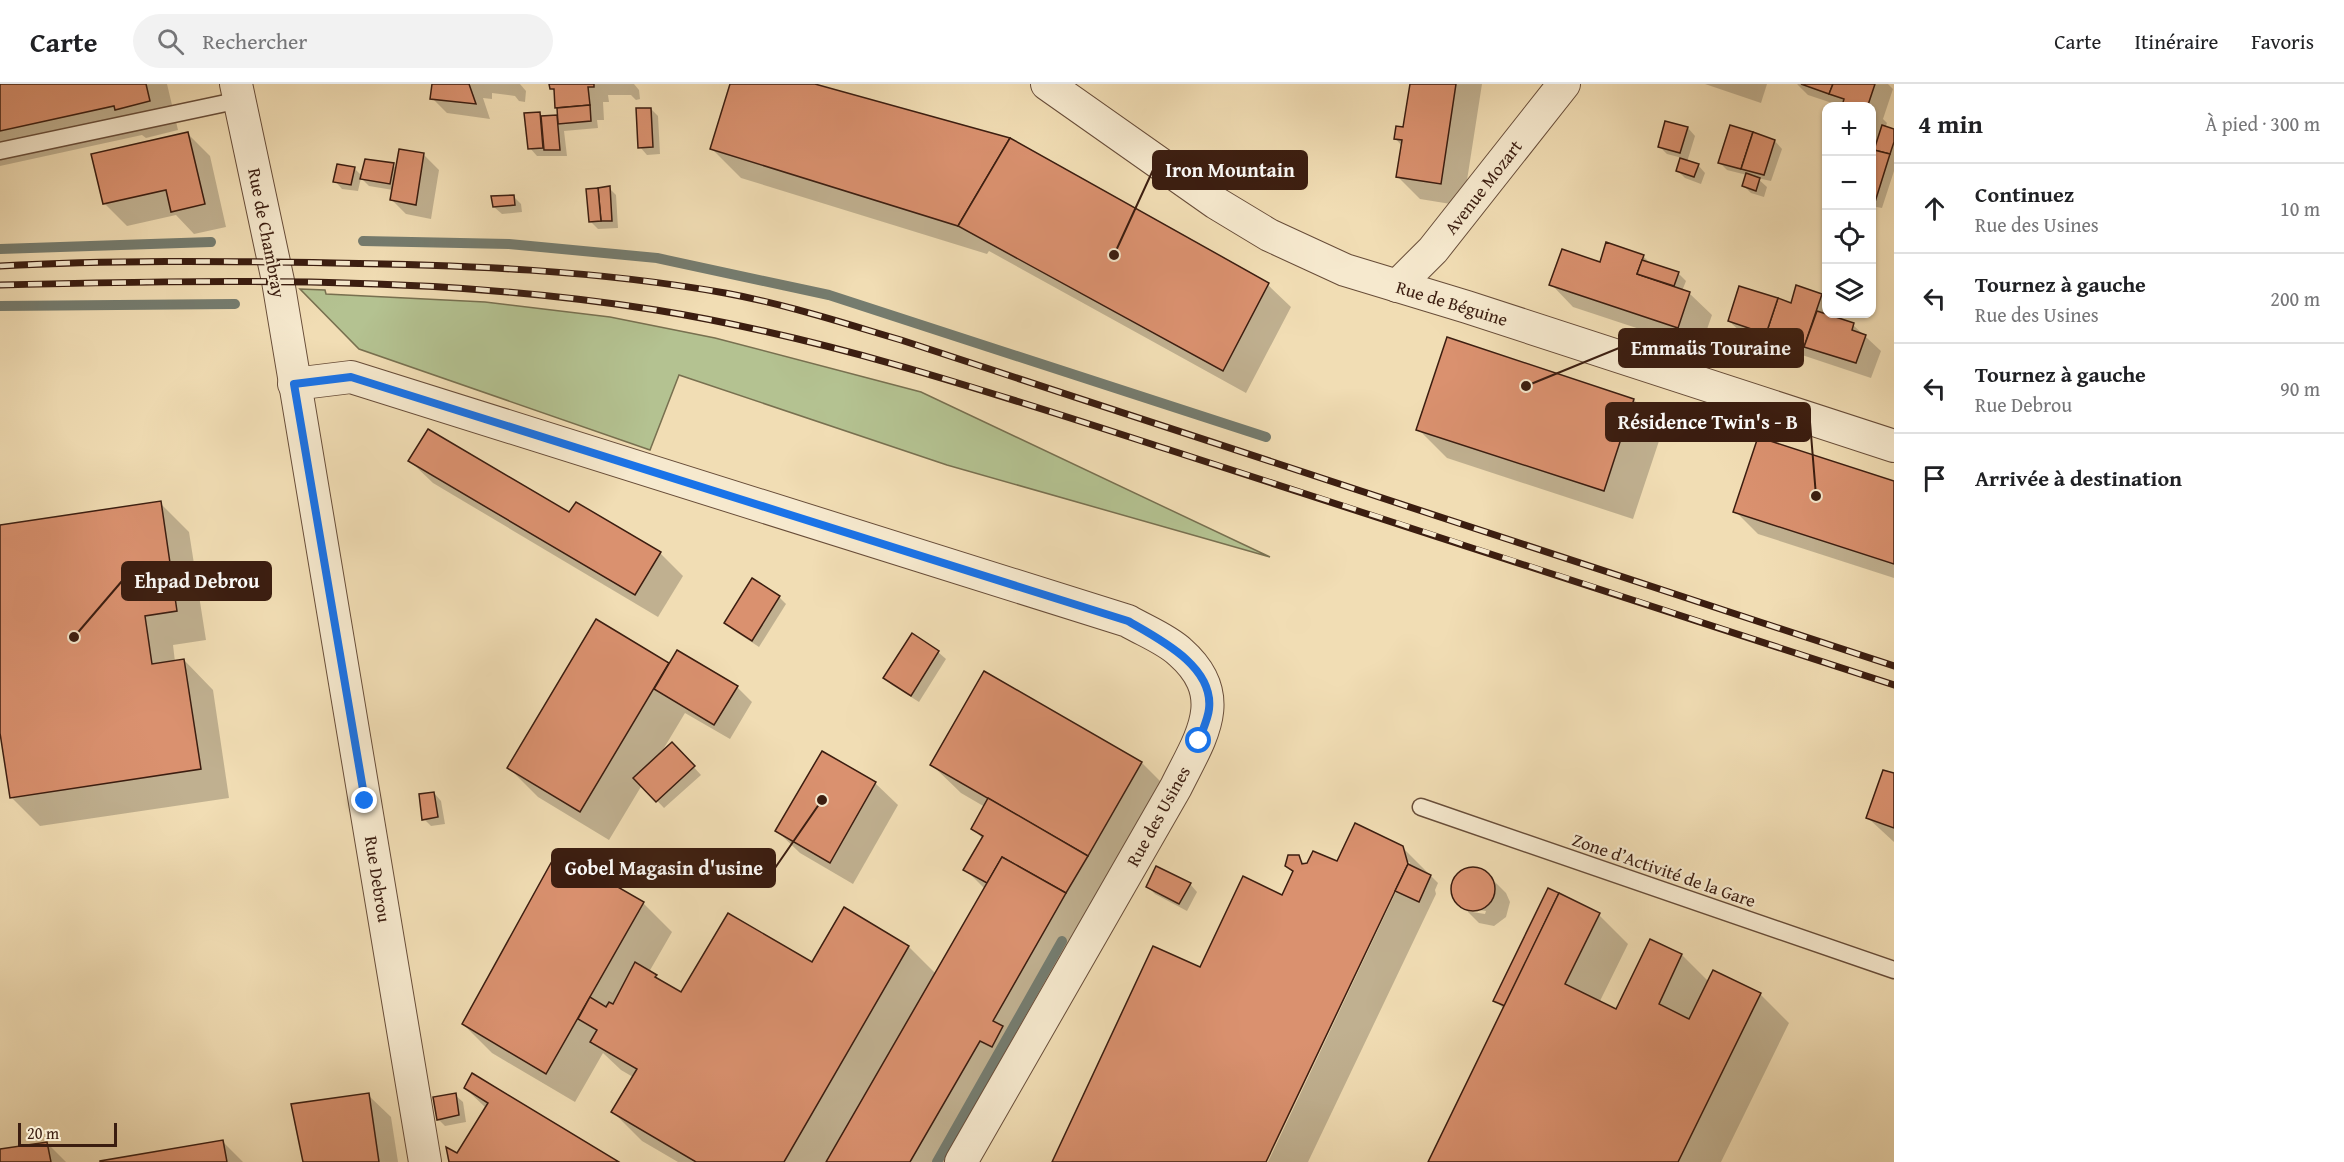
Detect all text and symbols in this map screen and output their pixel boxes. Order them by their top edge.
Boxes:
search box [133,14,553,68]
text: Carte [30,21,97,62]
icon: search [154,25,187,58]
text: Rechercher [202,25,307,57]
text: Carte [2054,26,2101,57]
text: Itinéraire [2134,26,2218,57]
text: Favoris [2251,26,2314,57]
map controls [1822,102,1876,318]
button: + [1822,102,1876,156]
text: 4 min [1918,104,1983,143]
text: À pied · 300 m [2205,109,2320,138]
street label: Avenue Mozart [1437,134,1529,240]
callout: Iron Mountain [1153,151,1307,189]
text: Iron Mountain [1165,155,1295,184]
button: − [1822,156,1876,210]
street label: Rue de Chambray [241,166,293,300]
text: Continuez [1975,178,2074,210]
icon: ahead [1918,192,1951,225]
text: 10 m [2280,194,2320,223]
button: locate [1822,210,1876,264]
text: Rue des Usines [1975,210,2099,239]
button: layers [1822,264,1876,318]
text: Tournez à gauche [1975,268,2146,300]
street label: Rue de Béguine [1393,273,1511,333]
icon: left [1918,282,1951,315]
text: 200 m [2270,284,2320,313]
text: Rue des Usines [1975,300,2099,329]
callout: Emmaüs Touraine [1619,329,1803,367]
text: Emmaüs Touraine [1631,333,1791,362]
text: Tournez à gauche [1975,358,2146,390]
icon: left [1918,372,1951,405]
text: 90 m [2280,374,2320,403]
text: Rue Debrou [1975,390,2072,419]
callout: Résidence Twin's - B [1606,403,1810,441]
text: Résidence Twin's - B [1618,407,1798,436]
icon: arrive [1918,462,1951,495]
text: Arrivée à destination [1975,462,2182,494]
callout: Ehpad Debrou [122,562,271,600]
text: Ehpad Debrou [135,566,260,595]
route start [1185,727,1211,753]
street label: Rue des Usines [1119,761,1197,871]
route end [351,787,377,813]
street label: Zone d’Activité de la Gare [1569,826,1759,914]
street label: Rue Debrou [358,834,398,924]
callout: Gobel Magasin d'usine [552,849,775,887]
text: Gobel Magasin d'usine [565,853,763,882]
scale bar [18,1120,117,1148]
text: 20 m [27,1121,59,1145]

